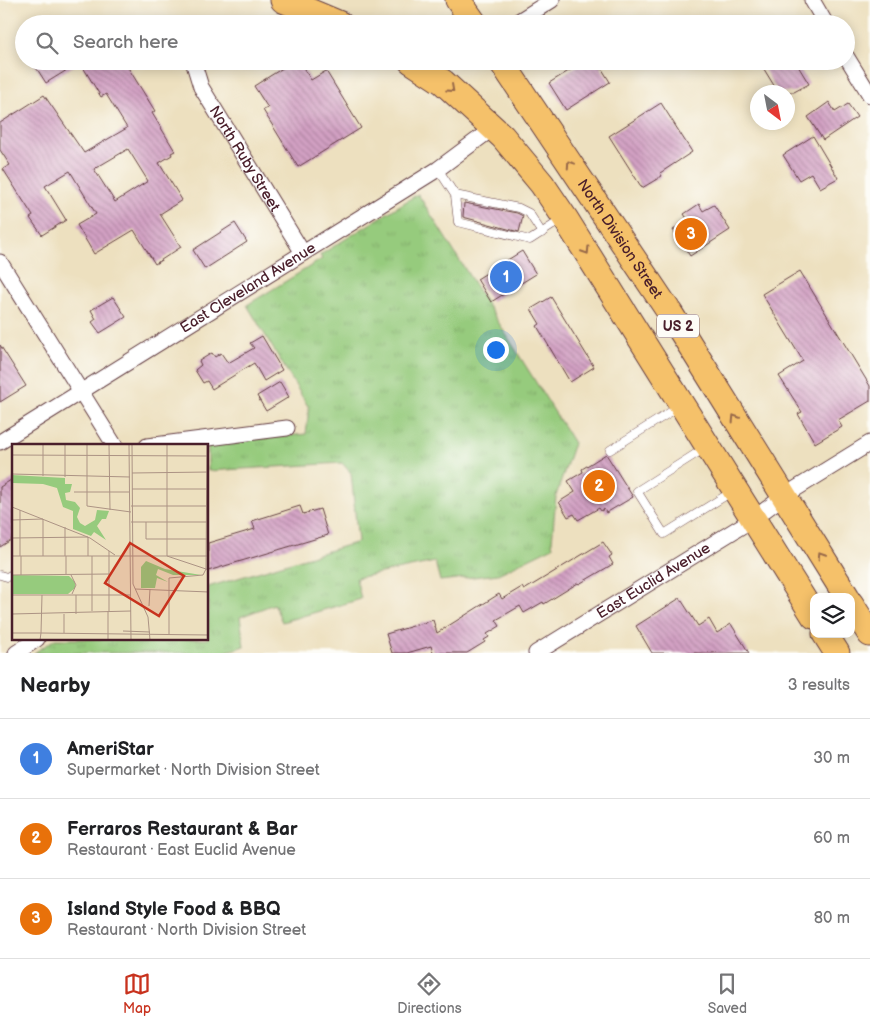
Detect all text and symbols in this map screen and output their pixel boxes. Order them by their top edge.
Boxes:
search box [15,15,855,70]
icon: search [33,29,61,57]
text: Search here [73,31,178,54]
one-way arrow [445,83,454,92]
north arrow [750,85,795,130]
street label: North Ruby Street [205,102,284,215]
one-way arrow [567,160,576,170]
street label: North Division Street [573,176,667,303]
pin: 3 [675,215,707,253]
street label: East Cleveland Avenue [177,238,320,337]
one-way arrow [579,245,589,254]
pin: 1 [490,258,522,296]
road number: US 2 [657,314,699,338]
your location [483,337,509,363]
one-way arrow [732,414,741,423]
inset map [12,444,209,640]
pin: 2 [583,467,615,505]
street label: East Euclid Avenue [593,539,714,623]
one-way arrow [818,552,827,561]
map controls [810,593,855,638]
button: layers [810,593,855,638]
text: Nearby [20,673,90,698]
text: 3 results [788,676,850,695]
text: AmeriStar [67,738,154,761]
text: 1 [33,749,39,768]
text: 30 m [813,749,850,768]
text: Supermarket · North Division Street [67,761,320,780]
text: Ferraros Restaurant & Bar [67,818,298,841]
text: 2 [31,829,41,848]
text: 60 m [813,829,850,848]
text: Restaurant · East Euclid Avenue [67,841,296,860]
text: Island Style Food & BBQ [67,898,280,921]
text: 3 [31,909,41,928]
text: 80 m [814,909,850,928]
text: Restaurant · North Division Street [67,921,306,940]
tab: Map [123,970,151,1017]
tab: Directions [397,970,462,1017]
tab: Saved [708,970,747,1017]

